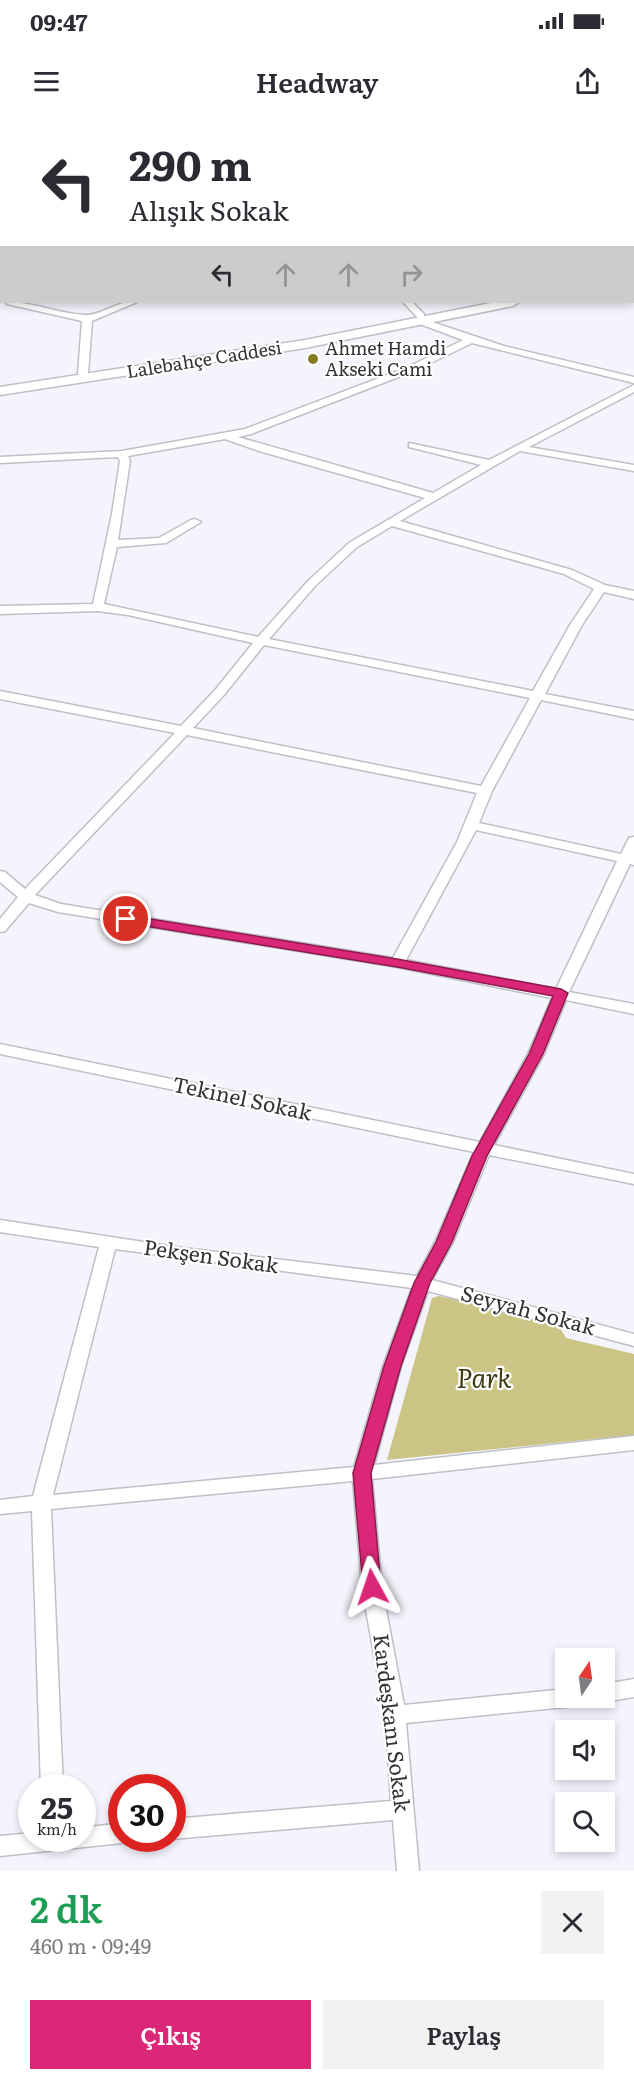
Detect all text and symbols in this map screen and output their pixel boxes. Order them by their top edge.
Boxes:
text: 09:47 [30,5,87,38]
text: Headway [256,61,378,101]
icon: menu [30,65,63,98]
icon: share [571,65,604,98]
text: 290 m [129,132,252,194]
icon: left [30,144,108,222]
text: Alışık Sokak [129,189,289,229]
icon: left [206,258,239,291]
icon: ahead [269,258,302,291]
icon: ahead [332,258,365,291]
icon: right [395,258,428,291]
street label: Lalebahçe Caddesi [124,333,283,384]
place label: Ahmet Hamdi Akseki Cami [325,334,446,382]
marker: Ahmet Hamdi Akseki Cami [306,352,320,366]
pin [100,893,151,944]
icon: arrive [109,902,142,935]
street label: Tekinel Sokak [170,1067,315,1126]
street label: Pekşen Sokak [142,1230,281,1279]
street label: Seyyah Sokak [458,1276,599,1341]
park label: Park [456,1357,512,1396]
position arrow [340,1555,404,1619]
street label: Kardeşkanı Sokak [367,1632,420,1814]
north arrow [555,1648,615,1708]
map controls [555,1648,615,1852]
button: sound [555,1720,615,1780]
speed limit sign: 30 [108,1774,186,1852]
text: 25 [41,1784,73,1828]
button: search [555,1792,615,1852]
text: km/h [37,1817,77,1840]
text: 2 dk [30,1881,102,1934]
button: close [541,1891,604,1954]
text: 460 m · 09:49 [30,1930,151,1960]
button: Çıkış [30,2000,311,2069]
button: Paylaş [323,2000,604,2069]

